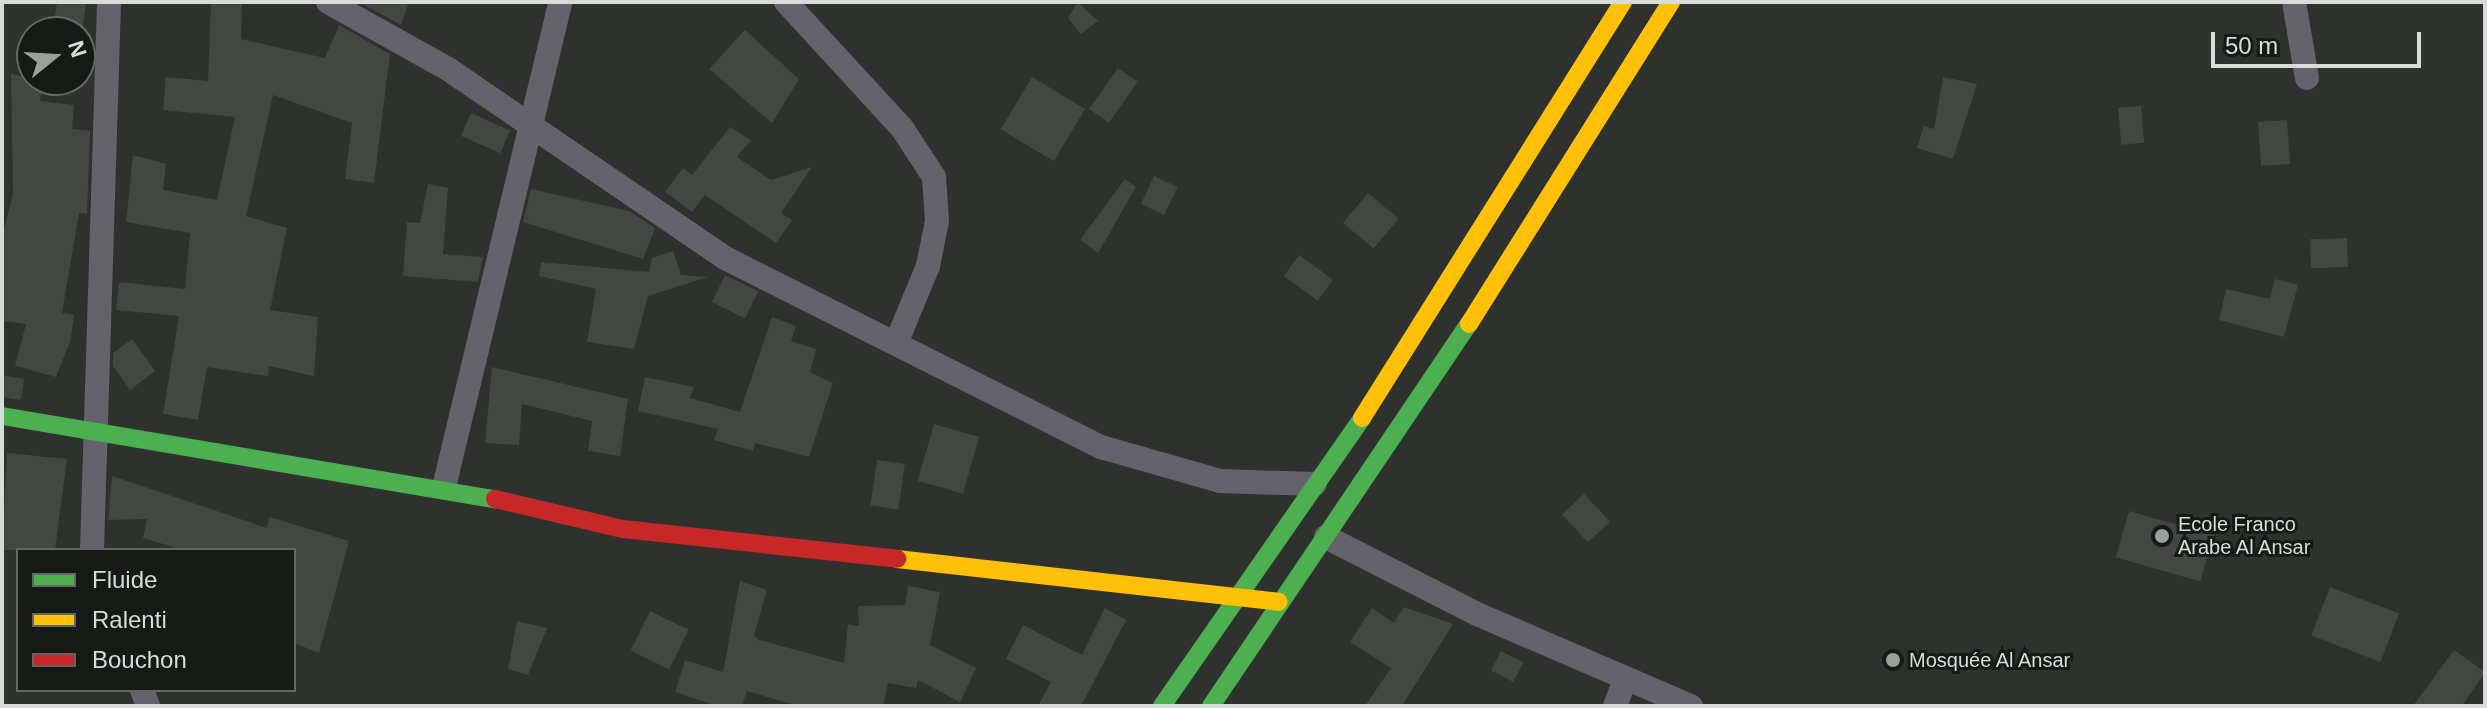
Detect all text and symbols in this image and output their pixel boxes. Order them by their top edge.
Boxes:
north arrow [16,16,96,96]
scale bar [2215,16,2425,66]
text: 50 m [2225,32,2278,59]
text: N [63,38,92,60]
place label: Ecole Franco Arabe Al Ansar [2178,512,2313,559]
marker: Ecole Franco Arabe Al Ansar [2153,527,2171,545]
legend [16,548,296,692]
text: Fluide [92,566,157,593]
text: Ralenti [92,606,167,633]
text: Bouchon [92,646,187,673]
place label: Mosquée Al Ansar [1909,648,2072,672]
marker: Mosquée Al Ansar [1884,651,1902,669]

